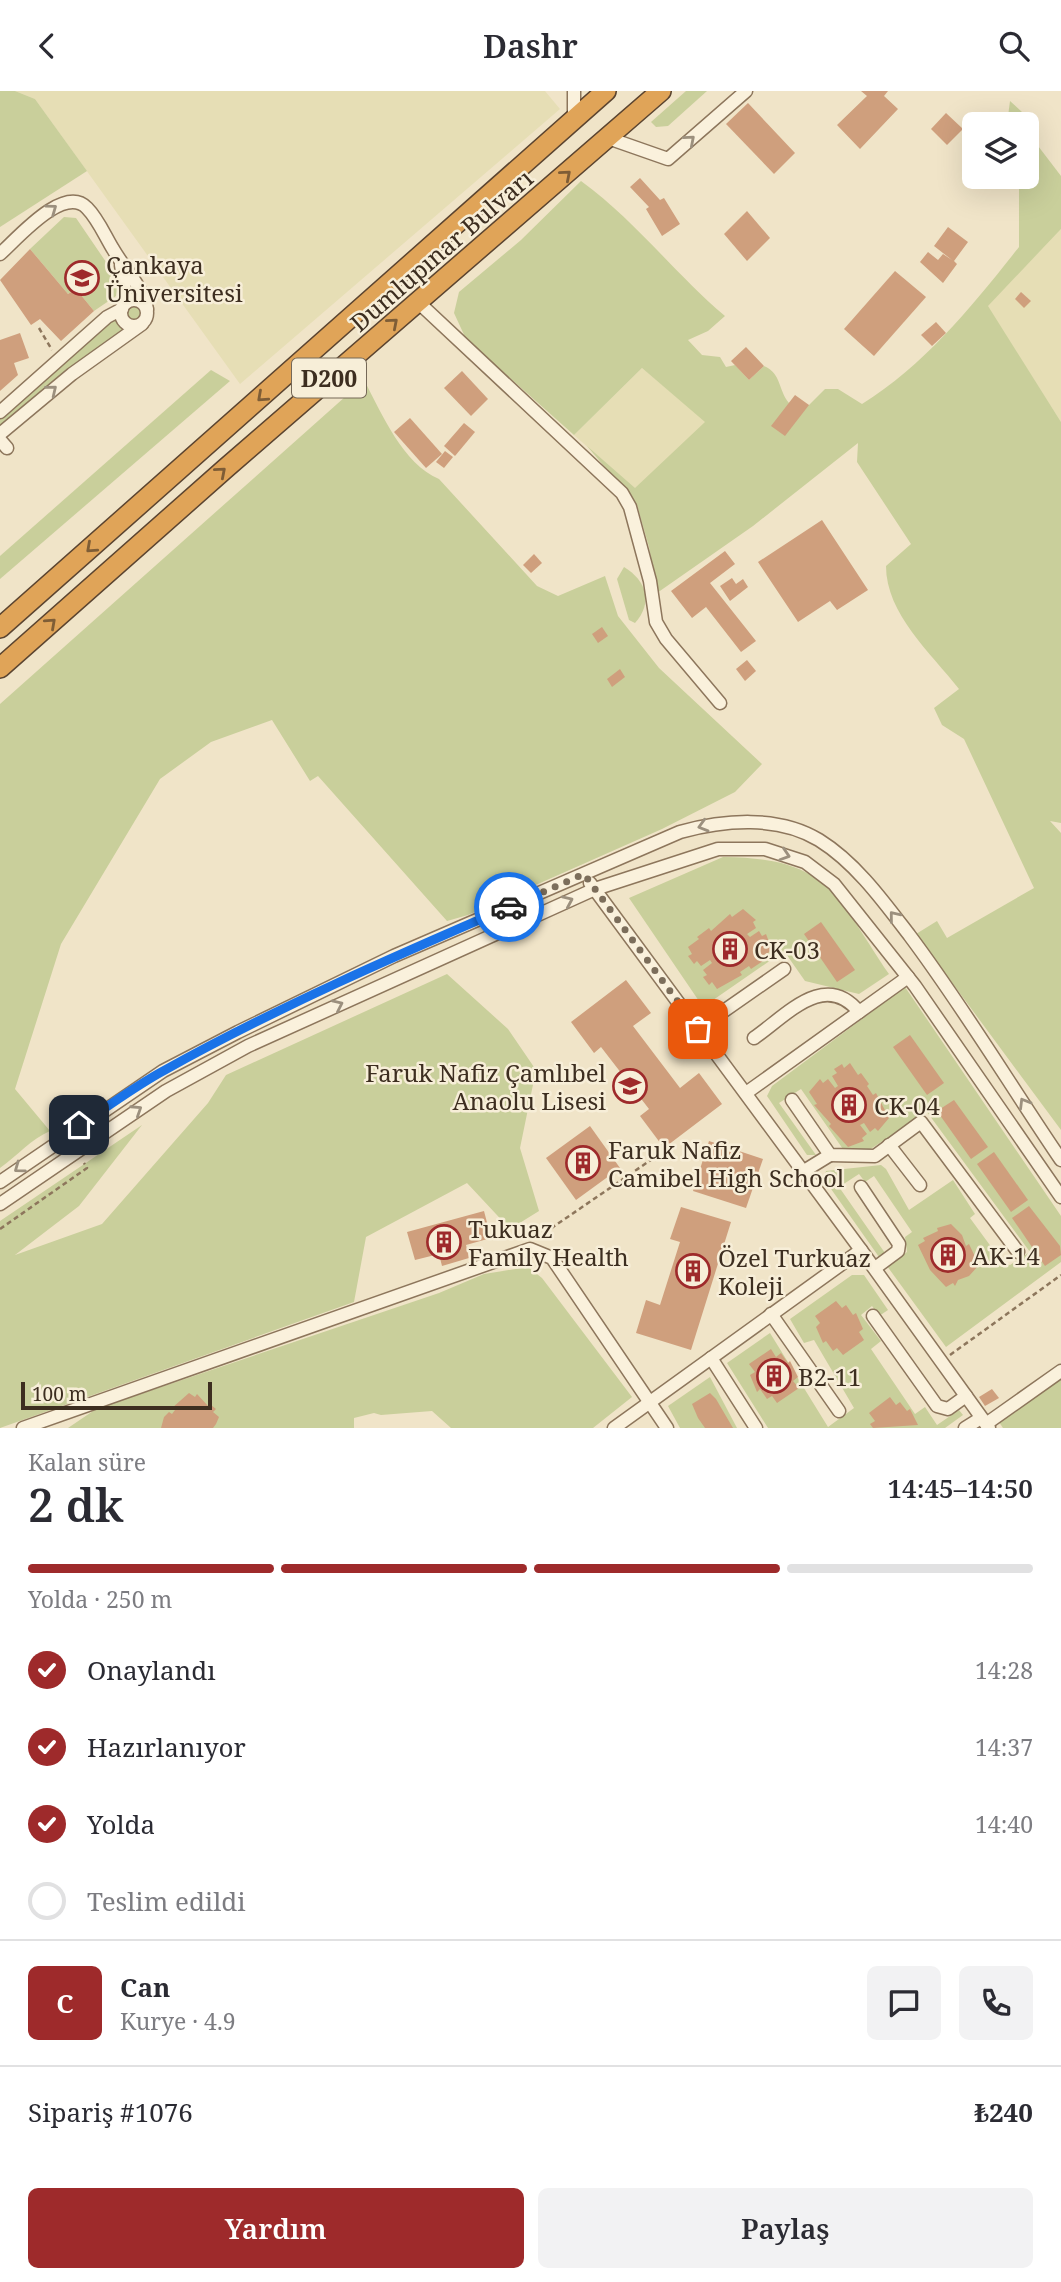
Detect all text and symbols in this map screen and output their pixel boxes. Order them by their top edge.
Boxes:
text: Dashr [483,24,578,67]
icon: back [28,27,66,65]
icon: search [995,27,1033,65]
map controls [962,112,1039,189]
button: layers [962,112,1039,189]
one-way arrow [682,135,695,148]
street label: Dumlupınar Bulvarı [343,161,540,338]
one-way arrow [557,171,570,183]
one-way arrow [44,205,57,218]
place label: Çankaya Üniversitesi [106,248,243,309]
school or university icon: Çankaya Üniversitesi [63,259,101,297]
one-way arrow [385,319,398,331]
road number: D200 [292,359,366,397]
one-way arrow [44,386,57,398]
one-way arrow [257,389,270,401]
one-way arrow [213,468,226,480]
one-way arrow [86,539,99,552]
one-way arrow [43,619,56,631]
one-way arrow [697,818,709,832]
one-way arrow [779,847,791,862]
courier [474,872,544,942]
icon: car [490,888,528,926]
one-way arrow [561,895,573,909]
one-way arrow [890,912,903,924]
building icon: CK-03 [711,930,749,968]
place label: CK-03 [754,933,820,966]
one-way arrow [331,999,343,1013]
pin [668,999,728,1059]
icon: bag [679,1010,717,1048]
place label: Faruk Nafiz Çamlıbel Anaolu Lisesi [365,1056,607,1117]
school or university icon: Faruk Nafiz Çamlıbel Anaolu Lisesi [611,1067,649,1105]
building icon: CK-04 [830,1086,868,1124]
place label: CK-04 [874,1089,940,1122]
pin [49,1095,109,1155]
one-way arrow [1019,1097,1032,1110]
one-way arrow [129,1105,142,1118]
icon: home [60,1106,98,1144]
place label: Faruk Nafiz Camibel High School [608,1133,845,1194]
building icon: Faruk Nafiz Camibel High School [564,1144,602,1182]
one-way arrow [14,1160,27,1172]
place label: Tukuaz Family Health [468,1212,629,1273]
building icon: Tukuaz Family Health [425,1223,463,1261]
building icon: AK-14 [929,1236,967,1274]
place label: AK-14 [972,1239,1041,1272]
place label: Özel Turkuaz Koleji [718,1241,871,1302]
building icon: Özel Turkuaz Koleji [674,1252,712,1290]
building icon: B2-11 [755,1357,793,1395]
place label: B2-11 [798,1360,861,1393]
scale bar [21,1379,212,1411]
text: 100 m [32,1381,87,1407]
text: Kalan süre [28,1446,146,1478]
text: 14:45–14:50 [887,1470,1033,1506]
text: 2 dk [28,1473,124,1535]
text: Yolda · 250 m [28,1583,172,1615]
icon: check [28,1651,66,1689]
text: Onaylandı [87,1652,216,1688]
text: 14:28 [975,1654,1033,1686]
icon: check [28,1728,66,1766]
text: Hazırlanıyor [87,1729,246,1765]
text: 14:37 [975,1731,1033,1763]
icon: check [28,1805,66,1843]
text: Yolda [87,1806,155,1842]
text: 14:40 [975,1808,1033,1840]
text: Teslim edildi [87,1883,246,1919]
button: chat [867,1966,941,2040]
button: phone [959,1966,1033,2040]
text: Can [120,1969,170,2005]
text: C [56,1985,74,2021]
text: Kurye · 4.9 [120,2005,236,2037]
text: Sipariş #1076 [28,2094,193,2130]
text: ₺240 [974,2094,1033,2130]
button: Yardım [28,2188,524,2268]
button: Paylaş [538,2188,1033,2268]

